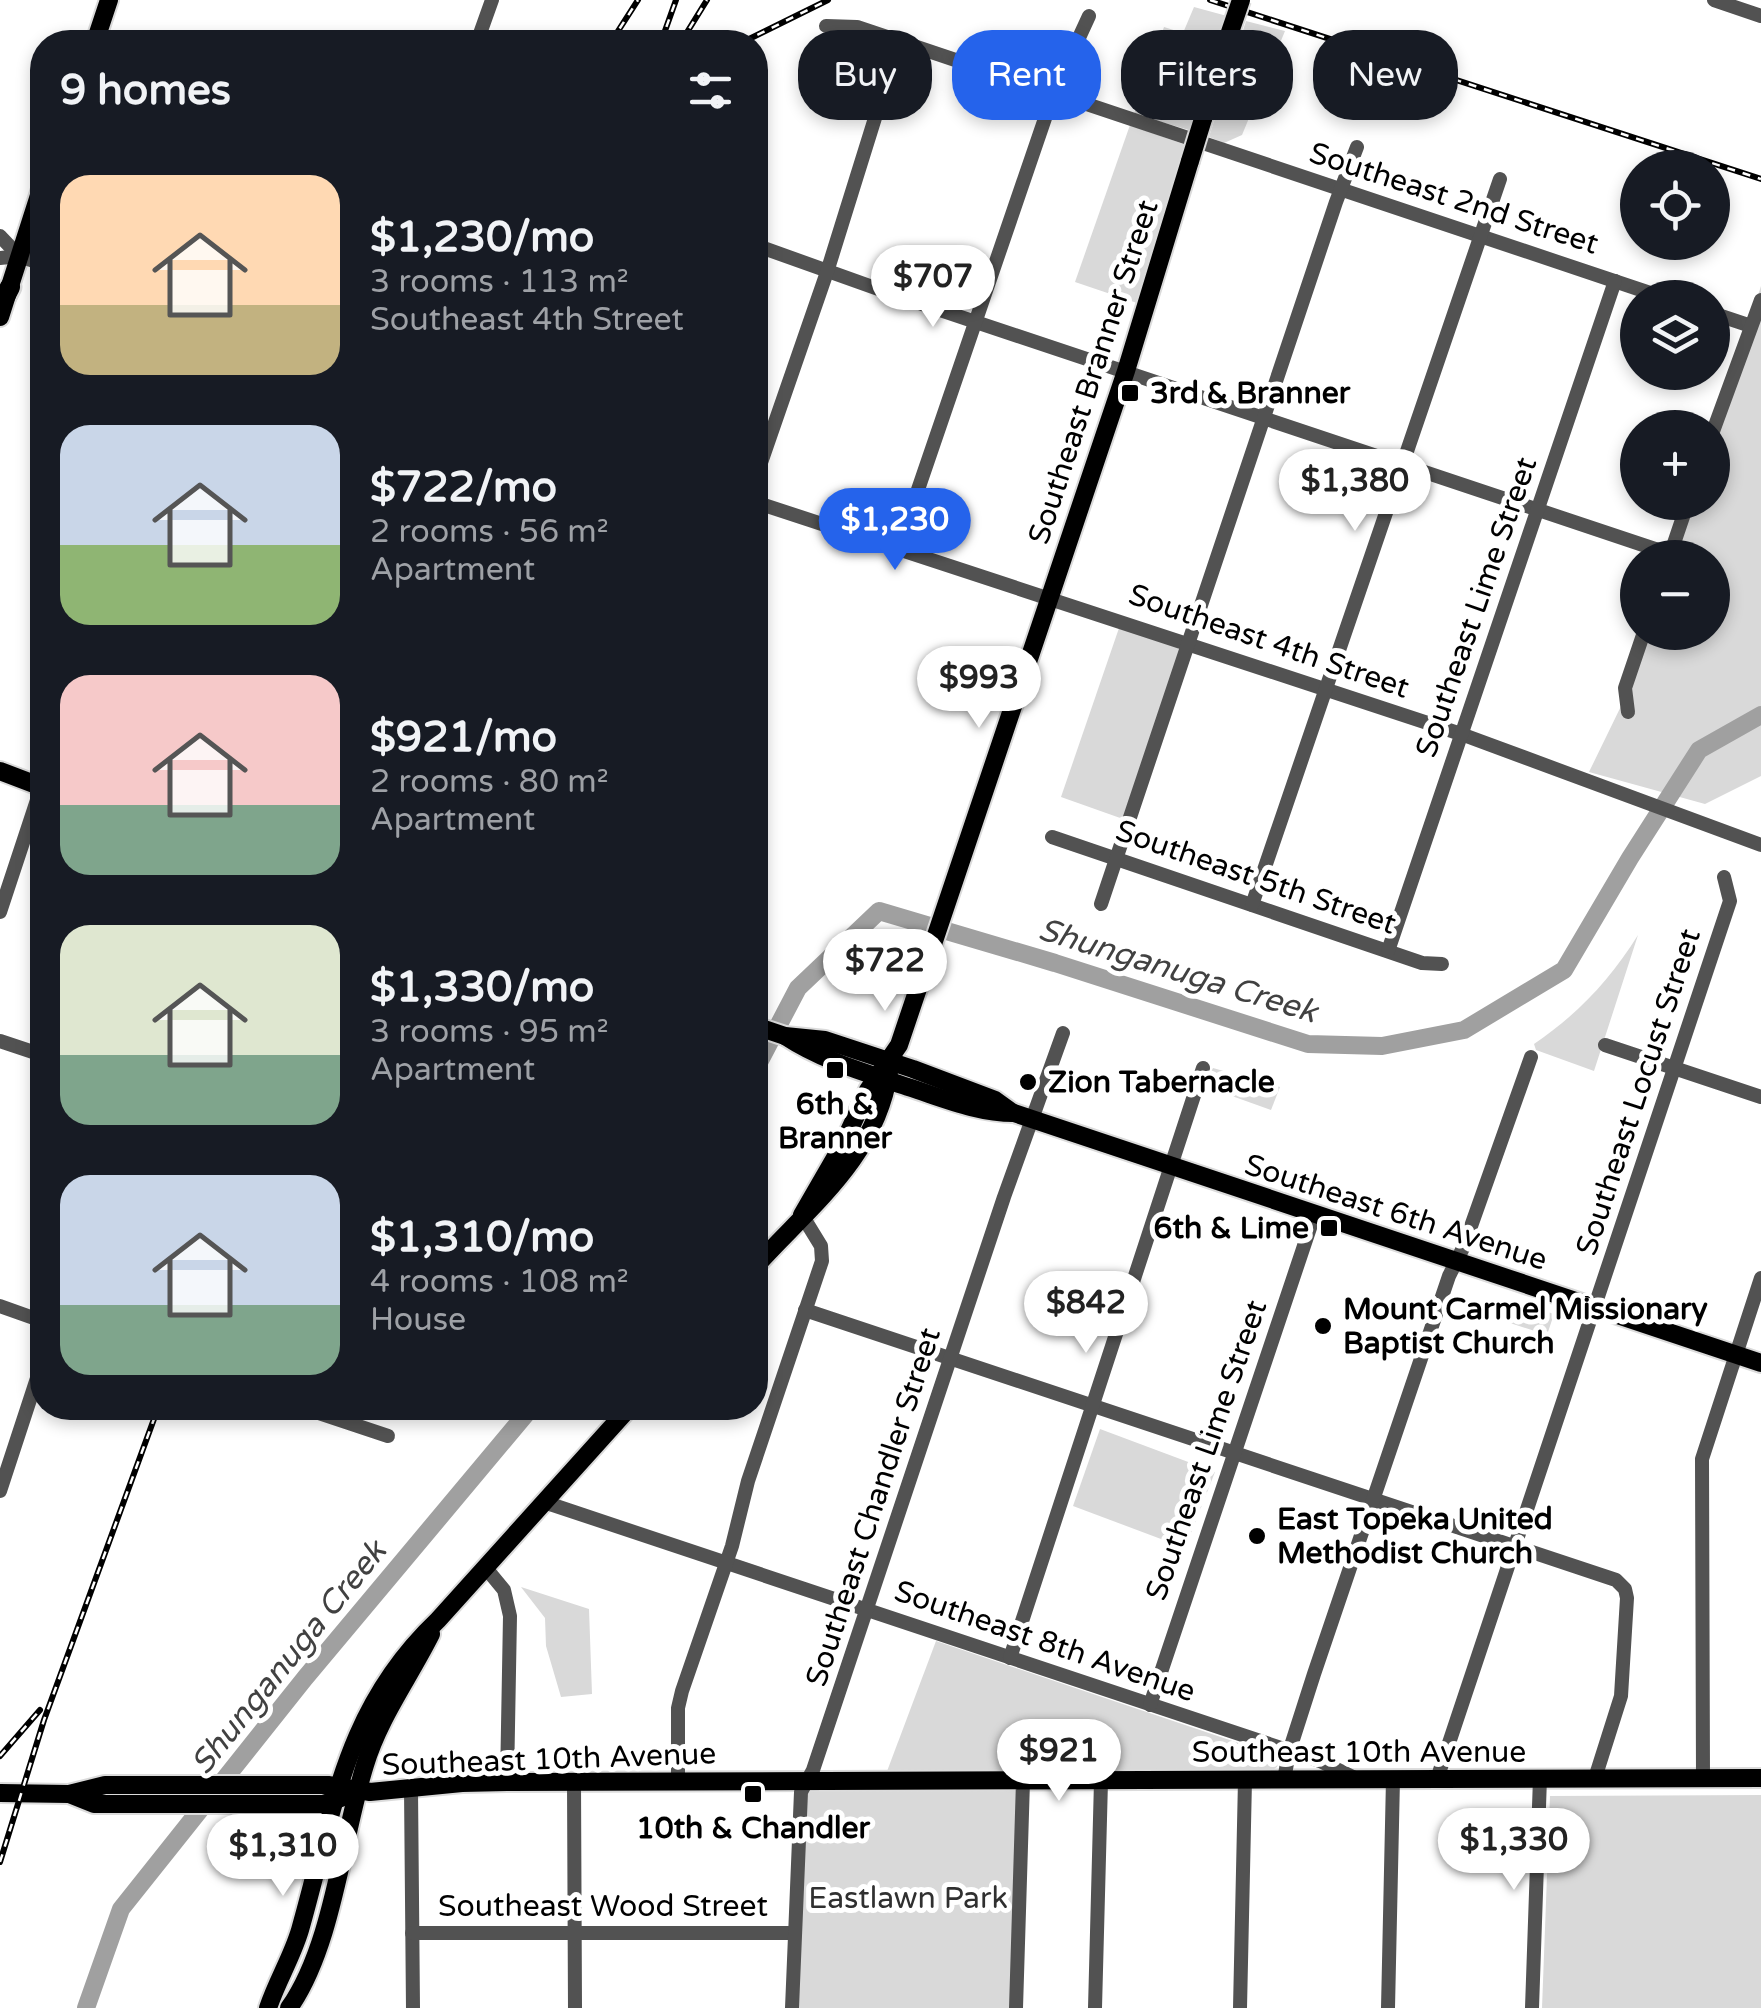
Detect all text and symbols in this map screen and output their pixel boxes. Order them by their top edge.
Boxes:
chip: Buy [798,30,932,120]
chip: Rent [952,30,1101,120]
chip: Filters [1121,30,1293,120]
chip: New [1313,30,1458,120]
icon: filters [683,63,738,118]
text: 9 homes [60,65,231,116]
street label: Southeast 2nd Street [1305,134,1603,263]
map controls [1620,150,1730,650]
button: locate [1620,150,1730,260]
street label: Southeast Branner Street [1020,195,1167,549]
text: $1,230/mo [370,212,594,263]
icon: home [140,215,260,335]
pin: $707 [874,245,992,330]
text: $707 [893,258,973,296]
text: 3 rooms · 113 m² [370,263,629,301]
button: layers [1620,280,1730,390]
text: Southeast 4th Street [370,301,684,339]
place label: 3rd & Branner [1150,375,1351,412]
marker: 3rd & Branner [1119,382,1141,404]
button: + [1620,410,1730,520]
pin: $1,380 [1274,449,1436,534]
street label: Southeast Lime Street [1408,452,1545,762]
text: $722/mo [370,462,557,513]
text: $1,380 [1301,462,1409,500]
icon: home [140,465,260,585]
pin: $1,230 [814,488,976,573]
text: $1,230 [841,501,949,539]
text: 2 rooms · 56 m² [370,513,609,551]
button: − [1620,540,1730,650]
text: Apartment [370,551,535,589]
street label: Southeast 4th Street [1124,576,1414,707]
pin: $993 [920,646,1038,731]
text: $993 [939,659,1019,697]
text: $921/mo [370,712,557,763]
icon: home [140,715,260,835]
text: 2 rooms · 80 m² [370,763,609,801]
text: Apartment [370,801,535,839]
street label: Southeast 5th Street [1111,812,1401,943]
water label: Shunganuga Creek [1034,911,1324,1032]
street label: Southeast Locust Street [1568,924,1709,1260]
pin: $722 [826,929,944,1014]
text: $722 [845,942,925,980]
text: $1,330/mo [370,962,594,1013]
icon: home [140,965,260,1085]
text: 3 rooms · 95 m² [370,1013,609,1051]
text: Apartment [370,1051,535,1089]
marker: 6th & Branner [824,1059,846,1081]
place label: Zion Tabernacle [1048,1064,1275,1101]
marker: Zion Tabernacle [1017,1071,1039,1093]
place label: 6th & Branner [778,1086,892,1157]
street label: Southeast 6th Avenue [1240,1146,1552,1279]
place label: 6th & Lime [1154,1210,1309,1247]
text: $1,310/mo [370,1212,594,1263]
icon: home [140,1215,260,1335]
marker: 6th & Lime [1318,1217,1340,1239]
text: 4 rooms · 108 m² [370,1263,629,1301]
pin: $842 [1027,1271,1145,1356]
text: $842 [1046,1284,1126,1322]
place label: Mount Carmel Missionary Baptist Church [1343,1291,1708,1362]
street label: Southeast Lime Street [1138,1295,1275,1605]
text: House [370,1301,466,1339]
marker: Mount Carmel Missionary Baptist Church [1312,1315,1334,1337]
street label: Southeast Chandler Street [798,1323,949,1691]
place label: East Topeka United Methodist Church [1277,1501,1553,1572]
marker: East Topeka United Methodist Church [1246,1525,1268,1547]
water label: Shunganuga Creek [183,1531,396,1782]
street label: Southeast 8th Avenue [889,1573,1200,1710]
pin: $921 [1000,1719,1118,1804]
text: $921 [1019,1732,1099,1770]
street label: Southeast 10th Avenue [1192,1734,1526,1771]
street label: Southeast 10th Avenue [381,1735,717,1784]
marker: 10th & Chandler [742,1783,764,1805]
pin: $1,330 [1433,1808,1595,1893]
place label: 10th & Chandler [636,1810,871,1847]
pin: $1,310 [202,1814,364,1899]
text: $1,330 [1460,1821,1568,1859]
text: $1,310 [229,1827,337,1865]
park label: Eastlawn Park [808,1880,1008,1917]
street label: Southeast Wood Street [438,1888,768,1925]

